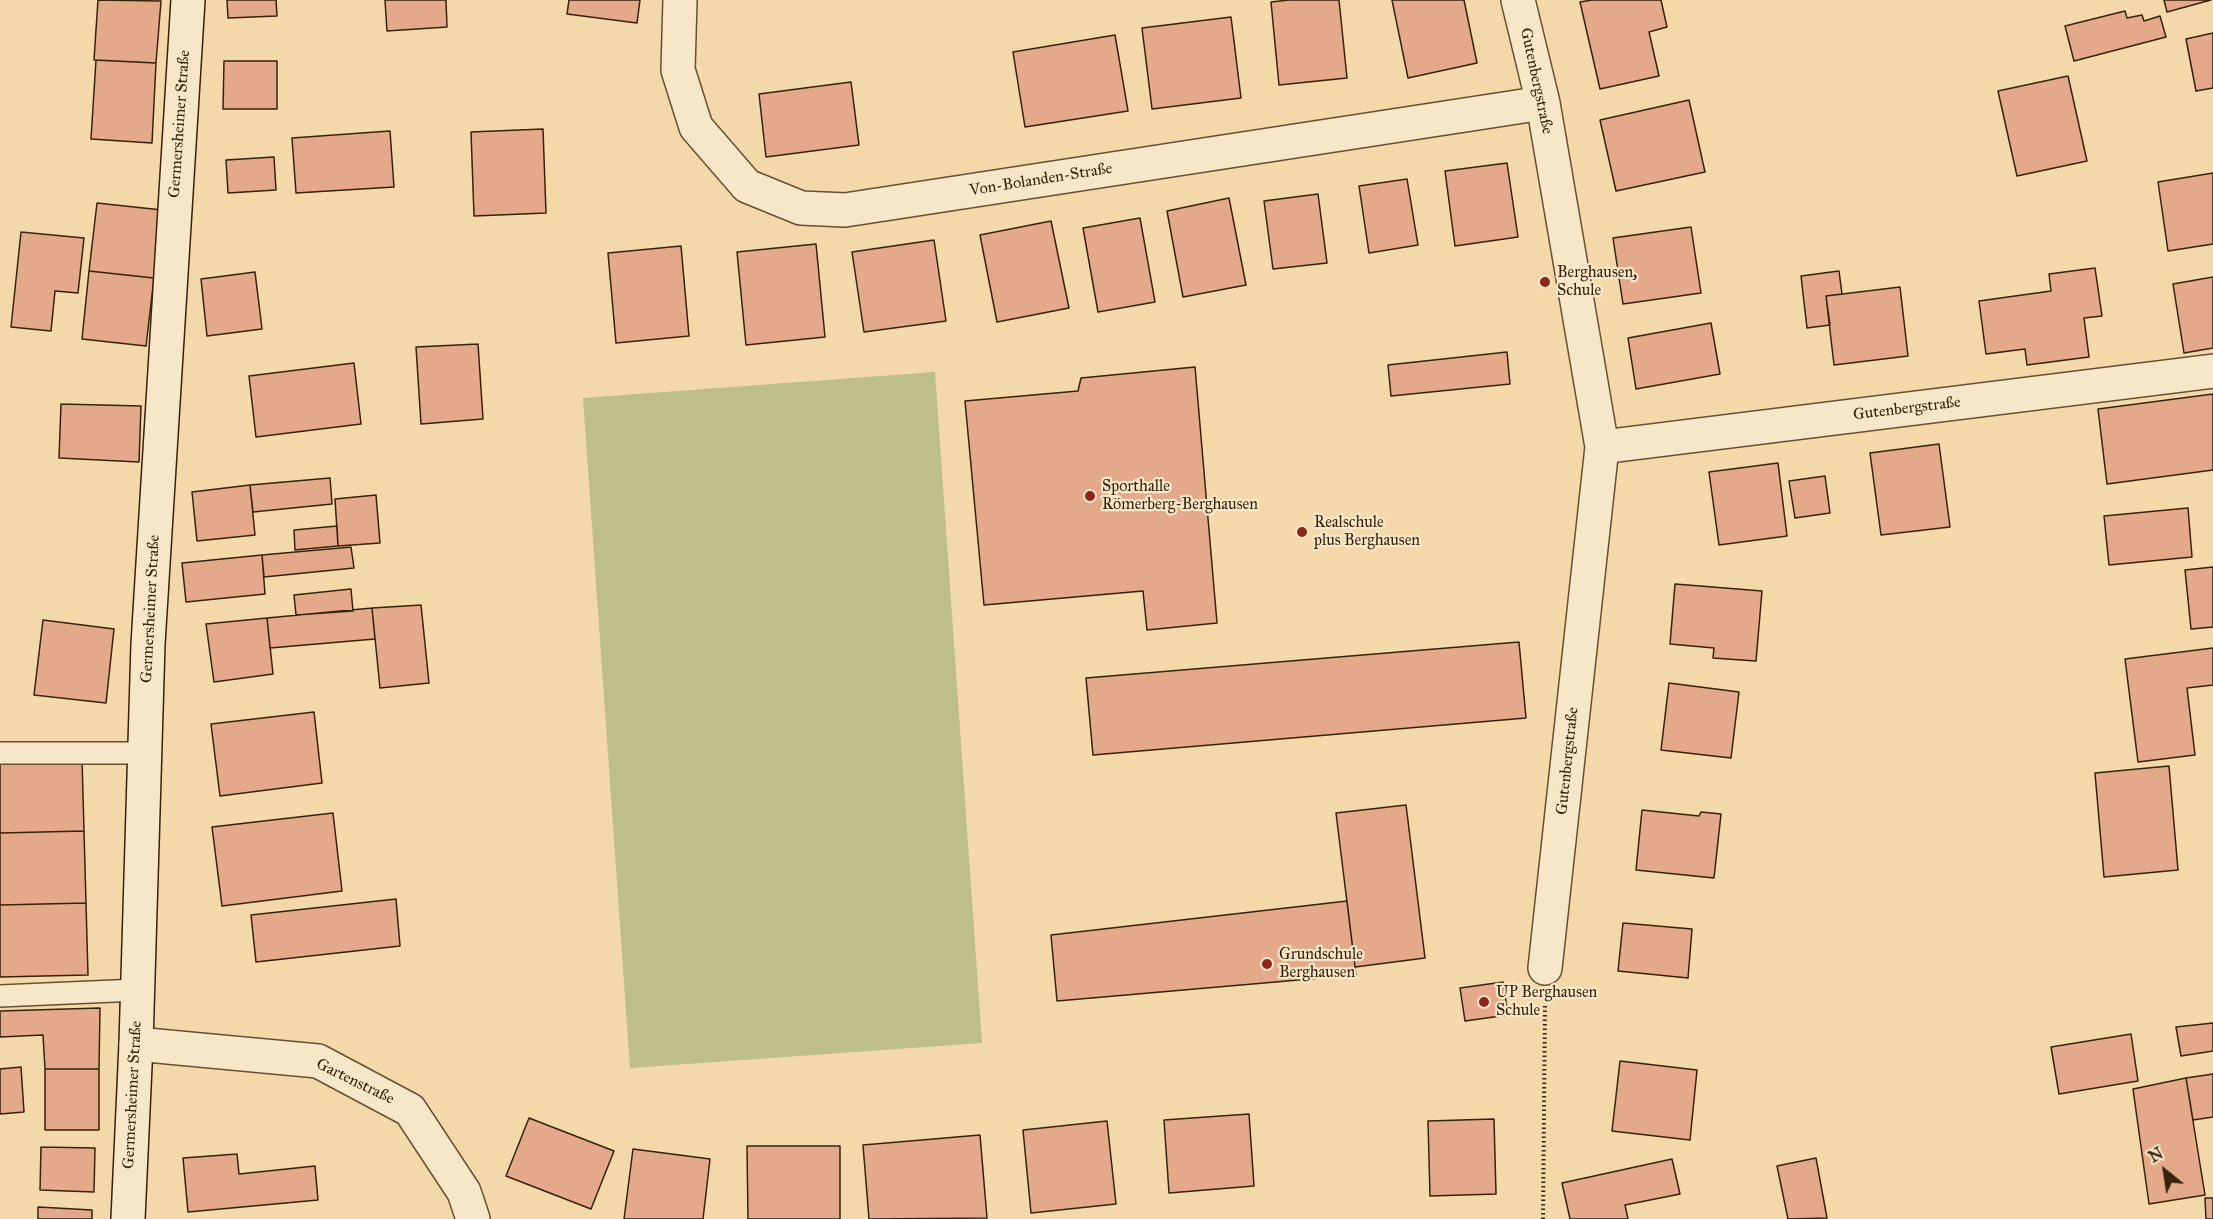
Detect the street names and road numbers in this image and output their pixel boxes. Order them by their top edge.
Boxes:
street label: Gutenbergstraße [1515,26,1557,136]
street label: Germersheimer Straße [165,49,195,199]
street label: Von-Bolanden-Straße [968,159,1114,201]
street label: Gutenbergstraße [1852,393,1962,425]
street label: Germersheimer Straße [138,534,164,684]
street label: Gutenbergstraße [1553,706,1583,816]
street label: Germersheimer Straße [120,1020,146,1170]
street label: Gartenstraße [313,1055,397,1109]

